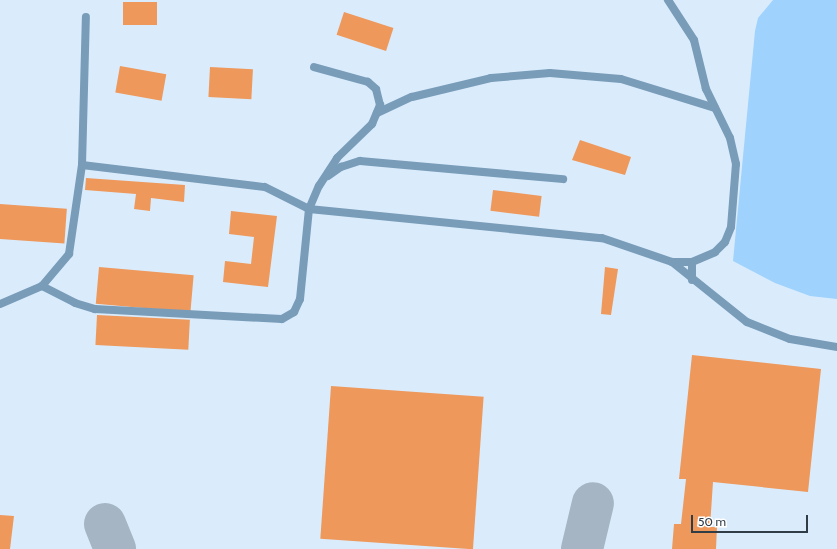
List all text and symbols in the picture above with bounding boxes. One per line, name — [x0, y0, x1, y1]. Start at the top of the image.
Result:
scale bar — [693, 507, 810, 533]
text: 50 m — [698, 514, 726, 529]

